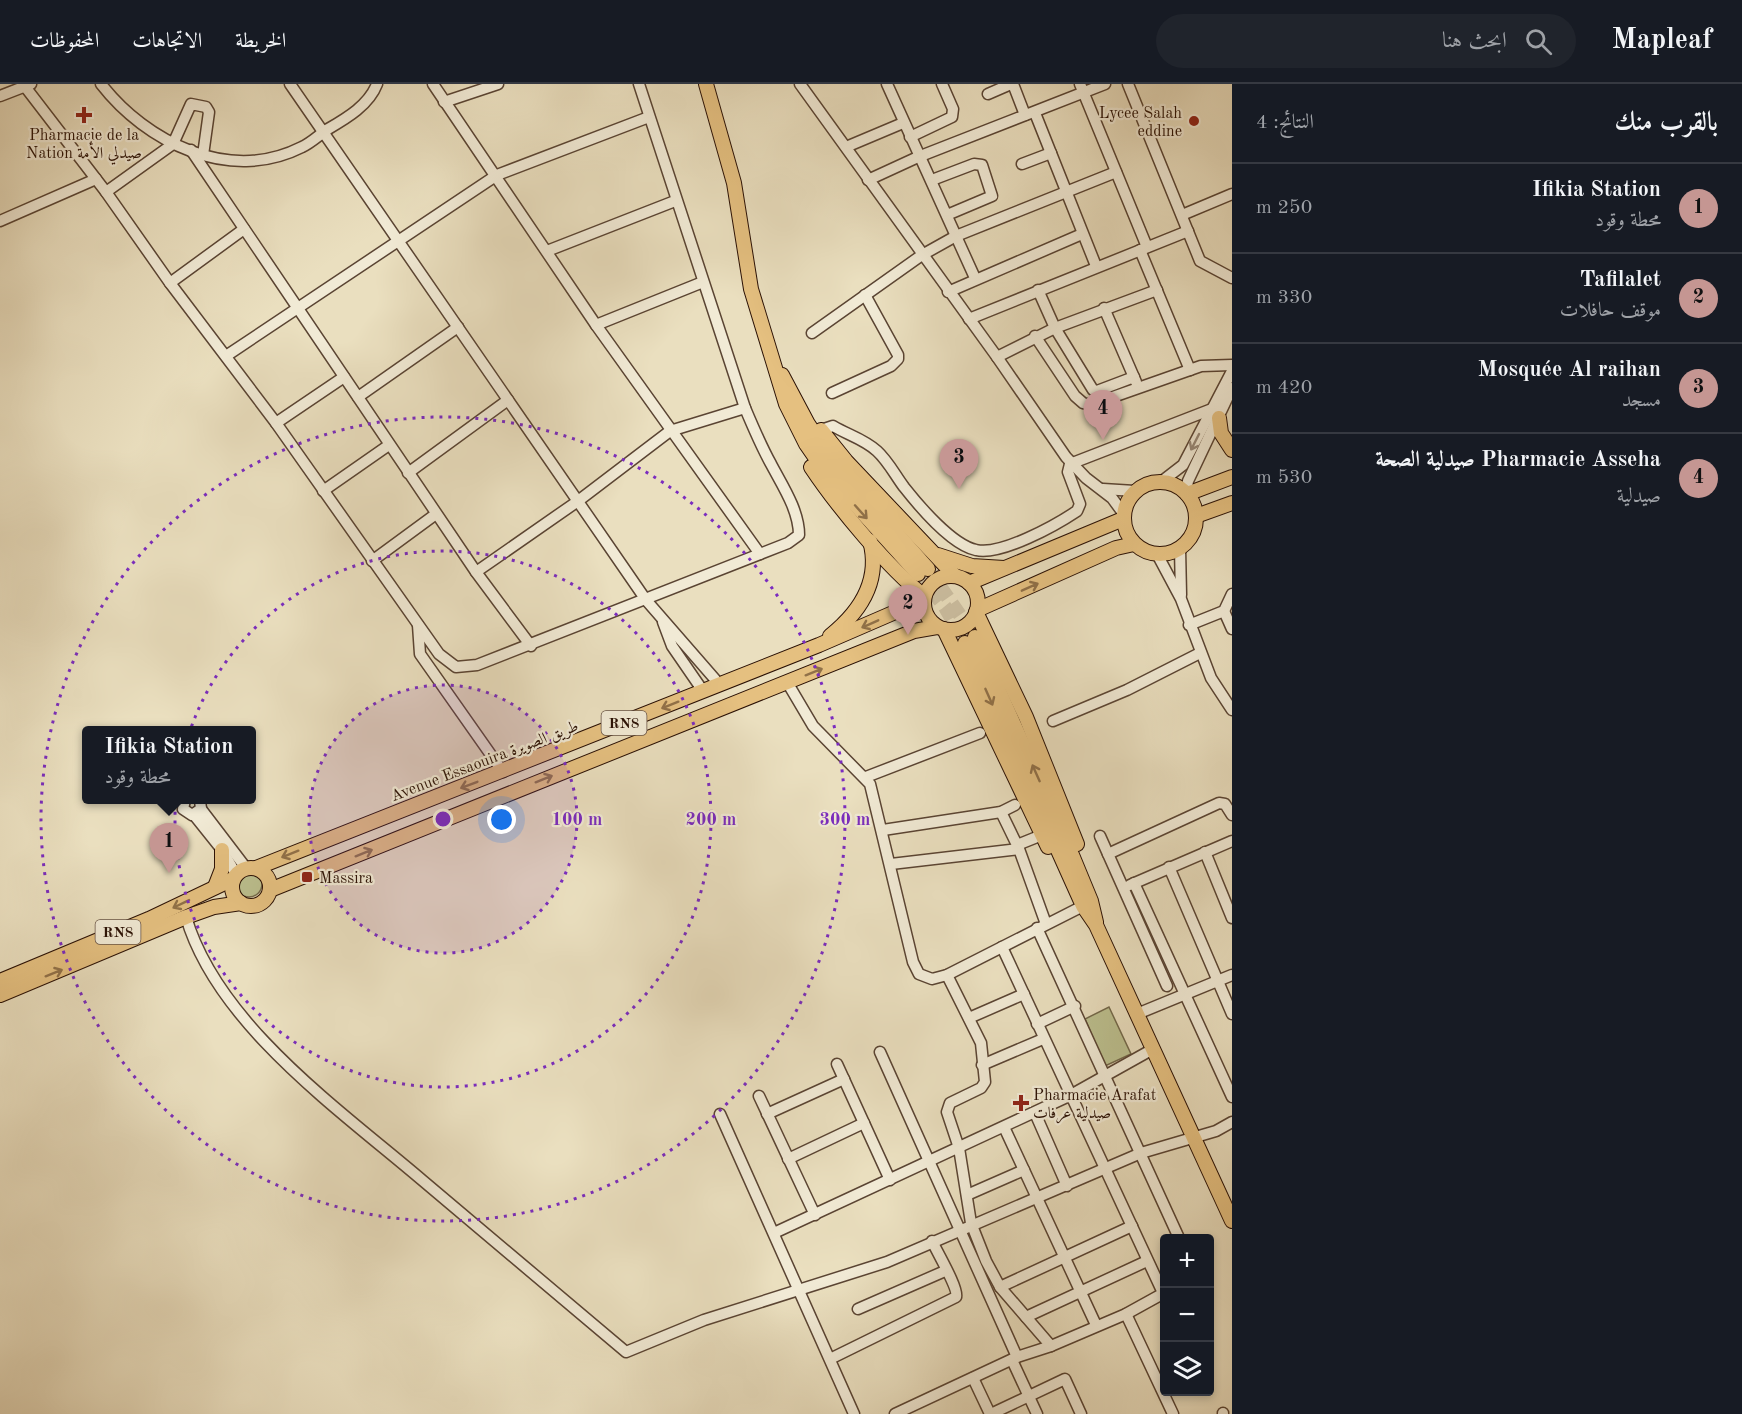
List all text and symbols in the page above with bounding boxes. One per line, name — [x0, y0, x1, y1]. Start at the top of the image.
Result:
search box — [1156, 14, 1576, 68]
icon: search — [1522, 25, 1555, 58]
text: Mapleaf — [1612, 27, 1712, 55]
text: ابحث هنا — [1442, 30, 1507, 52]
text: المحفوظات — [30, 31, 99, 52]
text: الاتجاهات — [132, 31, 202, 52]
text: الخريطة — [235, 31, 286, 52]
place label: Lycee Salah eddine — [1099, 106, 1182, 140]
marker: Pharmacie de la Nation صيدلي الأمة — [77, 108, 91, 122]
text: بالقرب منك — [1615, 110, 1718, 136]
text: النتائج: 4 — [1256, 113, 1314, 133]
marker: Lycee Salah eddine — [1187, 114, 1201, 128]
place label: Pharmacie de la Nation صيدلي الأمة — [26, 128, 142, 165]
text: Ifikia Station — [1532, 179, 1661, 201]
text: 250 m — [1256, 198, 1312, 218]
text: 1 — [1693, 198, 1704, 218]
text: محطة وقود — [1595, 211, 1661, 231]
text: Tafilalet — [1580, 269, 1661, 291]
text: 330 m — [1256, 288, 1312, 308]
text: 2 — [1693, 288, 1704, 308]
text: موقف حافلات — [1560, 301, 1661, 321]
text: Mosquée Al raihan — [1478, 359, 1661, 381]
text: 420 m — [1256, 378, 1312, 398]
text: 3 — [1693, 378, 1704, 398]
pin: 4 — [1084, 390, 1122, 440]
text: مسجد — [1622, 391, 1661, 411]
one-way arrow — [1189, 433, 1201, 450]
pin: 3 — [940, 440, 978, 489]
text: Pharmacie Asseha صيدلية الصحة — [1375, 449, 1661, 471]
text: 530 m — [1256, 468, 1312, 488]
text: 4 — [1693, 468, 1704, 488]
text: صيدلية — [1617, 487, 1661, 507]
one-way arrow — [854, 504, 868, 519]
one-way arrow — [1021, 580, 1039, 592]
pin: 2 — [888, 586, 928, 635]
one-way arrow — [861, 619, 879, 630]
one-way arrow — [804, 665, 823, 676]
one-way arrow — [984, 687, 996, 705]
one-way arrow — [661, 700, 680, 711]
road number: RN8 — [602, 711, 646, 735]
street label: Avenue Essaouira طريق الصويرة — [389, 719, 581, 806]
popup — [82, 726, 256, 804]
text: Ifikia Station — [105, 736, 233, 758]
one-way arrow — [1030, 764, 1041, 782]
text: محطة وقود — [105, 768, 171, 788]
one-way arrow — [534, 773, 553, 784]
one-way arrow — [460, 780, 479, 791]
your location — [487, 805, 516, 834]
centre of rings — [433, 809, 453, 829]
text: 100 m — [552, 811, 602, 829]
text: 200 m — [686, 811, 736, 829]
text: 300 m — [820, 811, 870, 829]
pin: 1 — [150, 824, 188, 873]
one-way arrow — [354, 847, 372, 858]
one-way arrow — [281, 850, 299, 861]
marker: Massira — [300, 870, 314, 884]
place label: Massira — [319, 871, 373, 887]
one-way arrow — [172, 898, 190, 910]
road number: RN8 — [96, 920, 140, 944]
one-way arrow — [45, 967, 63, 978]
place label: Pharmacie Arafat صيدلية عرفات — [1033, 1088, 1157, 1124]
marker: Pharmacie Arafat صيدلية عرفات — [1014, 1096, 1028, 1110]
map controls — [1160, 1234, 1214, 1396]
button: + — [1160, 1234, 1214, 1288]
button: − — [1160, 1288, 1214, 1342]
button: layers — [1160, 1342, 1214, 1396]

